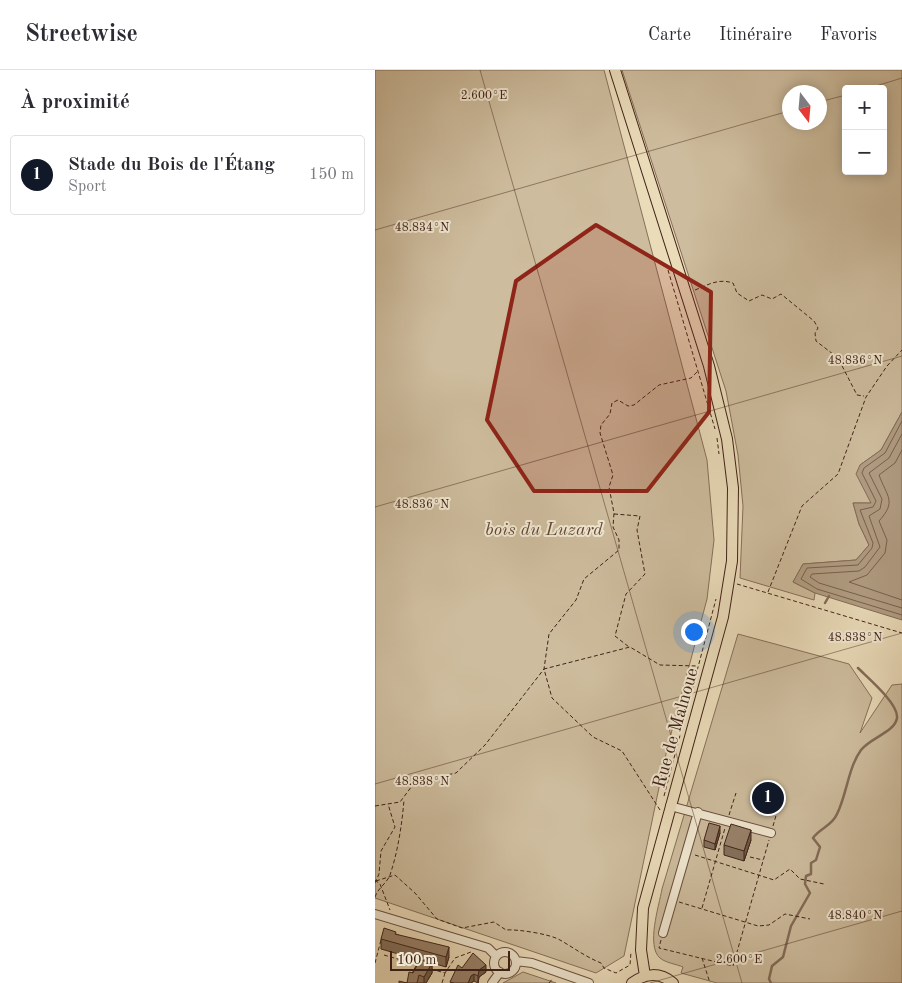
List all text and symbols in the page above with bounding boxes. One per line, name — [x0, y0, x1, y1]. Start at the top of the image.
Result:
text: Streetwise — [25, 23, 138, 47]
text: Carte — [648, 26, 691, 44]
text: Itinéraire — [719, 26, 792, 44]
text: Favoris — [820, 26, 877, 44]
north arrow — [782, 85, 827, 130]
map controls — [842, 85, 887, 175]
button: + — [842, 85, 887, 130]
text: 2.600°E — [461, 90, 507, 102]
text: À proximité — [20, 92, 130, 113]
button: − — [842, 130, 887, 175]
text: Stade du Bois de l'Étang — [68, 156, 275, 175]
text: 1 — [32, 167, 42, 183]
text: 150 m — [309, 167, 354, 183]
text: Sport — [68, 179, 106, 195]
text: 48.834°N — [395, 222, 449, 234]
text: 48.836°N — [828, 355, 882, 367]
text: 48.836°N — [395, 499, 449, 511]
park label: bois du Luzard — [485, 521, 603, 539]
your location — [681, 619, 707, 645]
text: 48.838°N — [828, 632, 882, 644]
street label: Rue de Malnoue — [650, 666, 702, 790]
text: 48.838°N — [395, 776, 449, 788]
pin: 1 — [752, 779, 784, 817]
text: 48.840°N — [828, 910, 882, 922]
scale bar — [390, 948, 510, 971]
text: 100 m — [397, 953, 436, 967]
text: 2.600°E — [716, 954, 762, 966]

